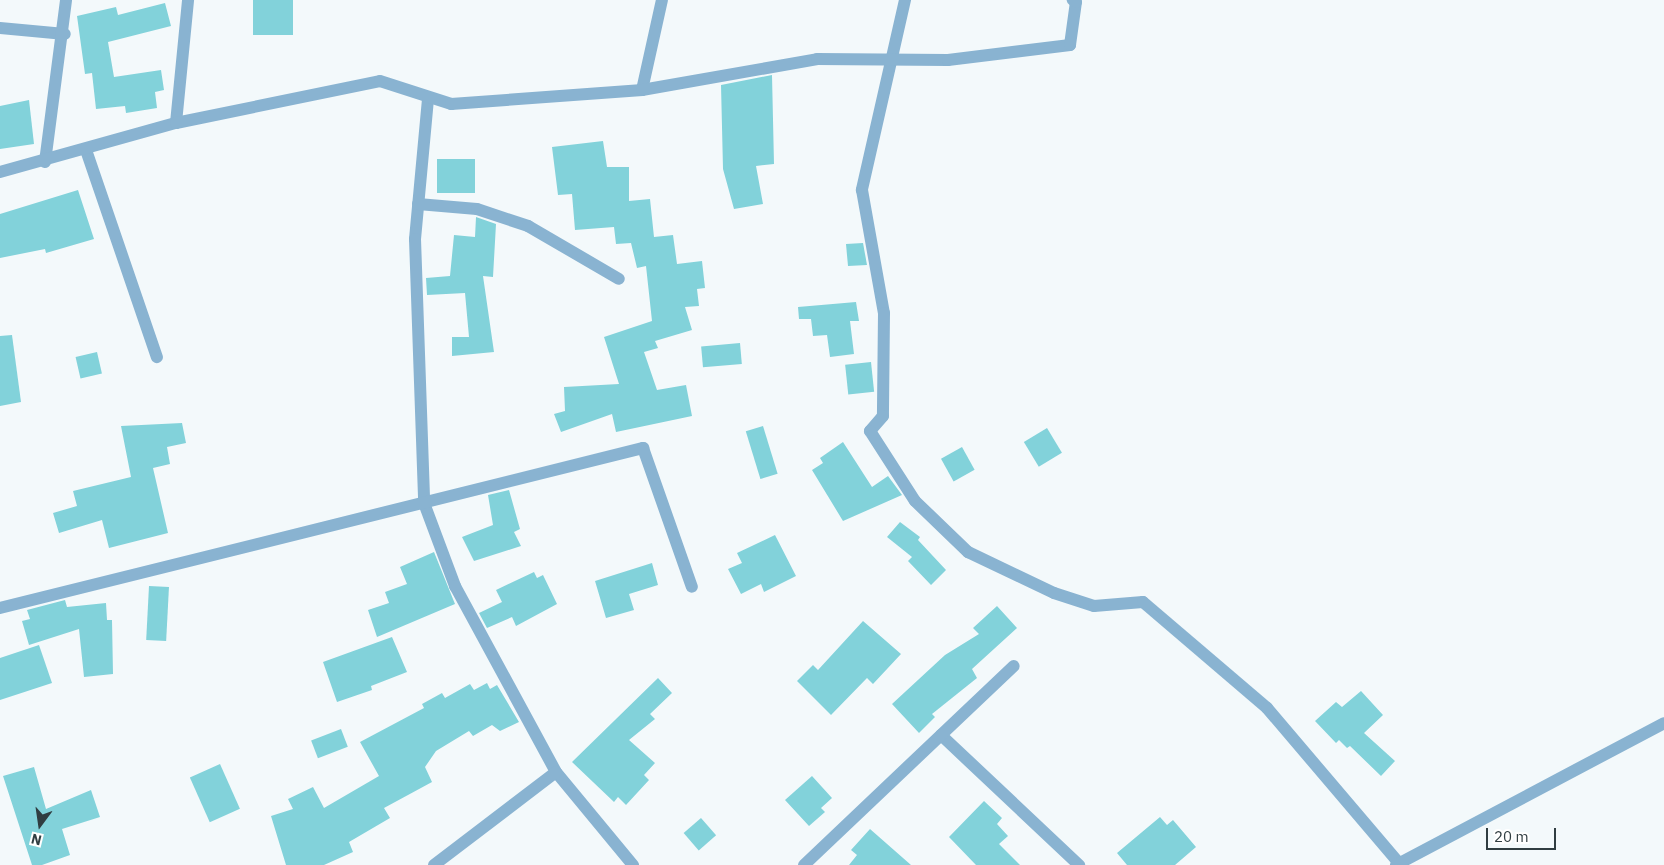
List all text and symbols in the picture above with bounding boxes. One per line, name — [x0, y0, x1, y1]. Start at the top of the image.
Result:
north arrow — [15, 800, 65, 850]
scale bar — [1489, 818, 1559, 850]
text: 20 m — [1494, 827, 1529, 846]
text: N — [29, 830, 43, 850]

